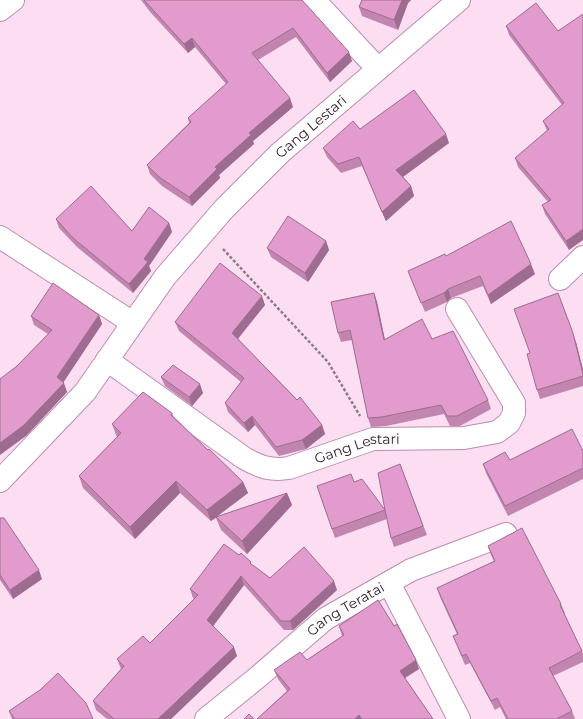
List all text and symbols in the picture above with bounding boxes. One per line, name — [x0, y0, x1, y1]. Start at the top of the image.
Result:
street label: Gang Lestari — [271, 91, 350, 162]
street label: Gang Lestari — [312, 430, 400, 468]
street label: Gang Teratai — [303, 578, 387, 640]

